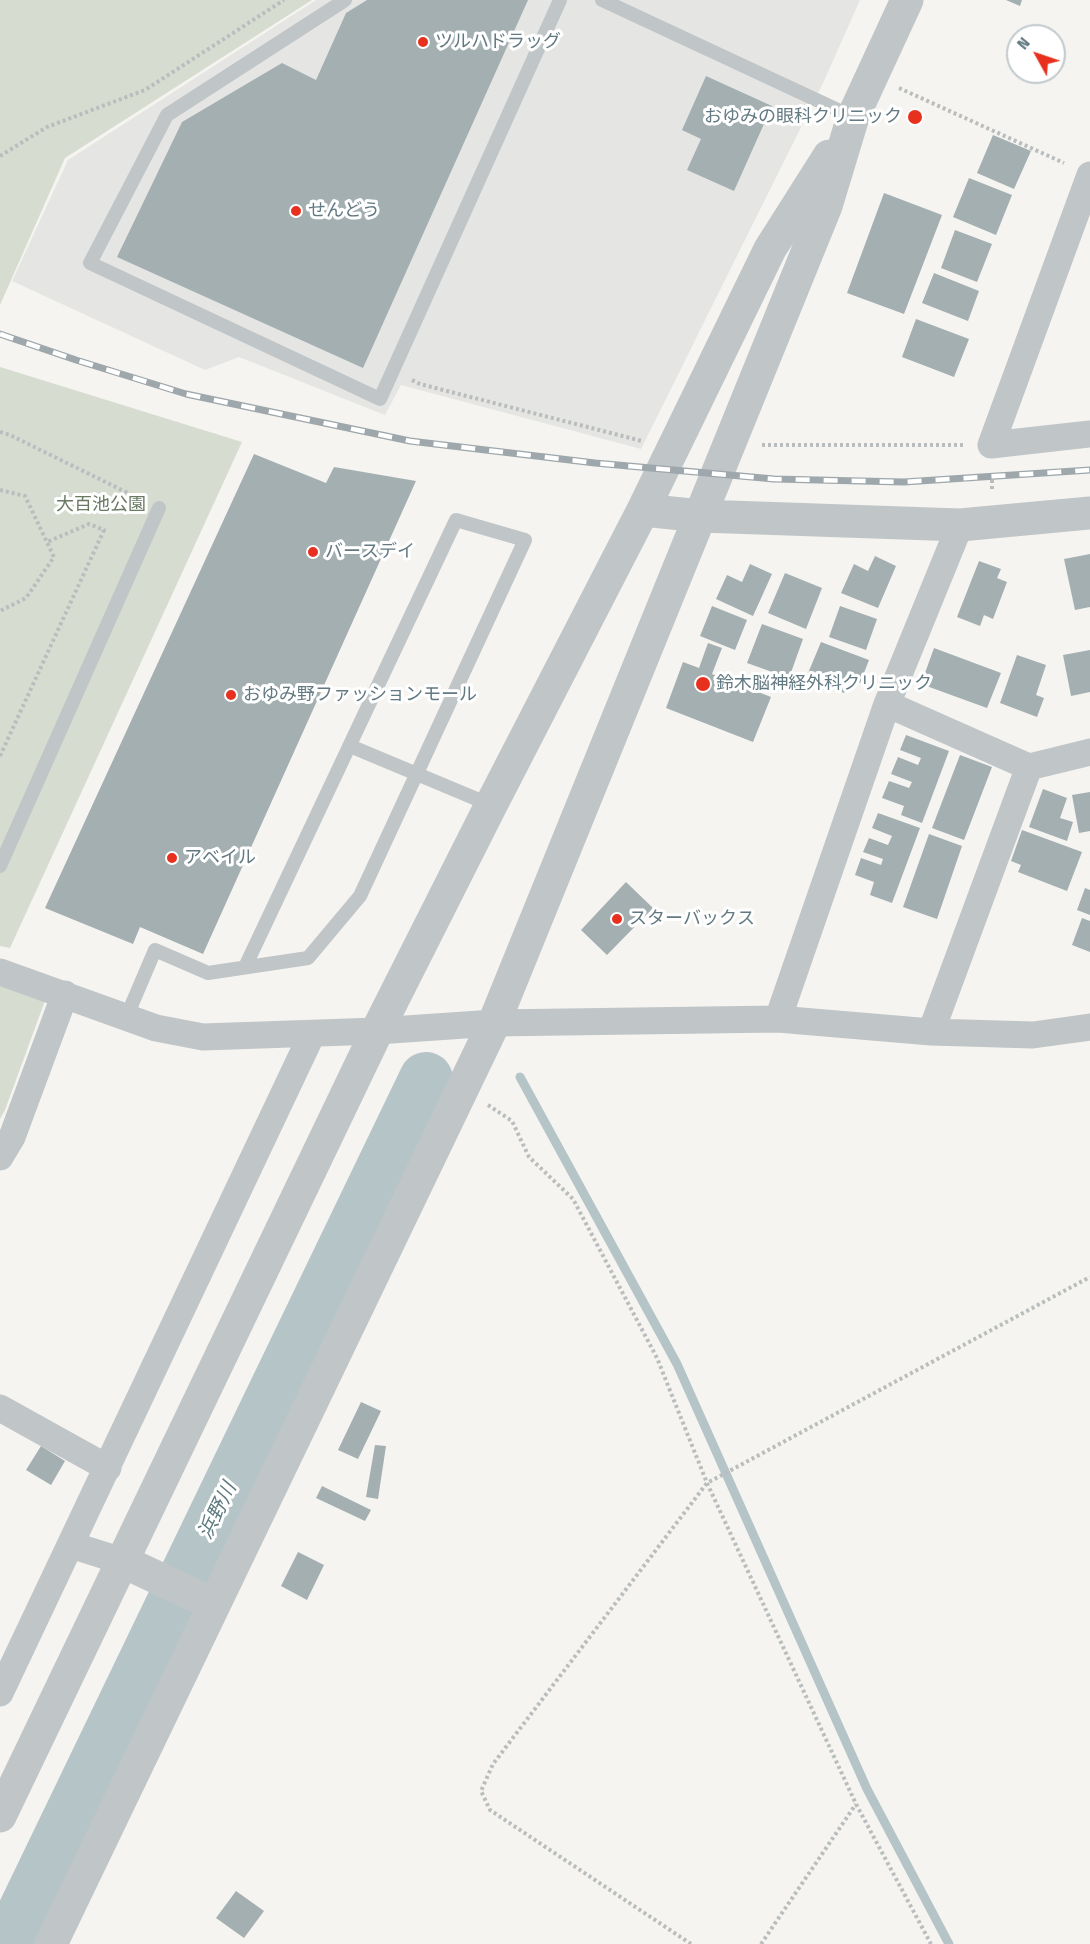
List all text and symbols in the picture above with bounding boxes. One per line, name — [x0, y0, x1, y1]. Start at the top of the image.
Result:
north arrow — [1006, 24, 1066, 84]
place label: ツルハドラッグ — [435, 31, 561, 53]
text: N — [1013, 34, 1034, 53]
marker: ツルハドラッグ — [416, 35, 430, 49]
place label: おゆみの眼科クリニック — [704, 106, 902, 128]
marker: おゆみの眼科クリニック — [906, 108, 924, 126]
place label: せんどう — [308, 200, 380, 222]
marker: せんどう — [289, 204, 303, 218]
park label: 大百池公園 — [56, 494, 146, 516]
place label: バースデイ — [325, 541, 415, 563]
marker: バースデイ — [306, 545, 320, 559]
place label: 鈴木脳神経外科クリニック — [716, 673, 932, 695]
marker: 鈴木脳神経外科クリニック — [694, 675, 712, 693]
place label: おゆみ野ファッションモール — [243, 684, 477, 706]
marker: おゆみ野ファッションモール — [224, 688, 238, 702]
place label: アベイル — [184, 847, 256, 869]
marker: アベイル — [165, 851, 179, 865]
place label: スターバックス — [629, 908, 755, 930]
marker: スターバックス — [610, 912, 624, 926]
water label: 浜野川 — [194, 1479, 242, 1543]

